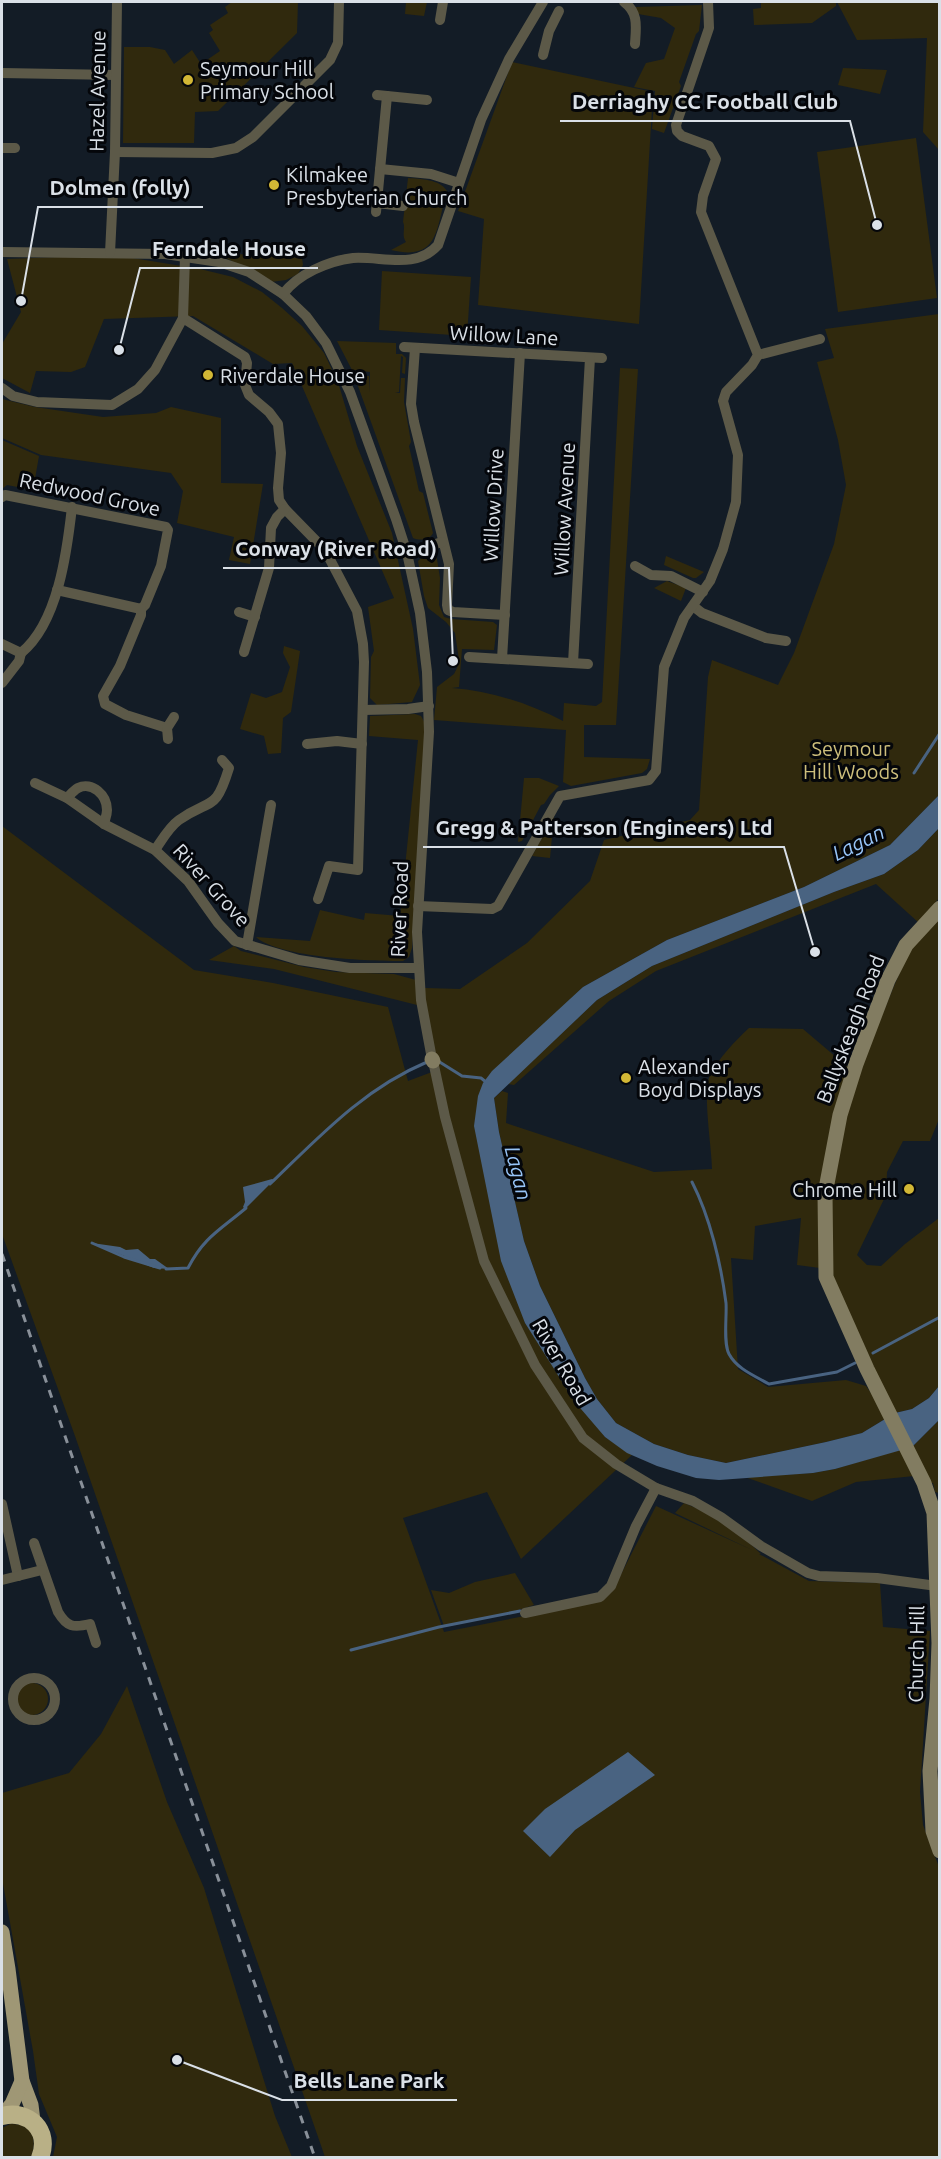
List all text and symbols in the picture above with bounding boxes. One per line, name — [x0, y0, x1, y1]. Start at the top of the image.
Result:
street label: Hazel Avenue — [84, 30, 110, 152]
place label: Seymour Hill Primary School — [200, 57, 334, 103]
marker: Seymour Hill Primary School — [181, 73, 195, 87]
callout: Derriaghy CC Football Club — [560, 82, 850, 121]
text: Derriaghy CC Football Club — [572, 89, 838, 113]
place label: Kilmakee Presbyterian Church — [286, 163, 468, 209]
callout: Dolmen (folly) — [38, 168, 203, 207]
text: Dolmen (folly) — [50, 175, 190, 199]
marker: Kilmakee Presbyterian Church — [267, 178, 281, 192]
callout: Ferndale House — [140, 229, 318, 268]
text: Ferndale House — [152, 236, 306, 260]
street label: Willow Lane — [449, 321, 559, 349]
place label: Riverdale House — [220, 364, 365, 387]
marker: Riverdale House — [201, 368, 215, 382]
street label: Willow Avenue — [549, 442, 579, 576]
street label: Willow Drive — [479, 448, 507, 562]
street label: Redwood Grove — [17, 468, 163, 520]
callout: Conway (River Road) — [223, 529, 449, 568]
text: Conway (River Road) — [235, 536, 437, 560]
park label: Seymour Hill Woods — [803, 737, 899, 783]
callout: Gregg & Patterson (Engineers) Ltd — [423, 808, 784, 847]
text: Gregg & Patterson (Engineers) Ltd — [435, 815, 773, 839]
water label: Lagan — [828, 819, 888, 865]
street label: River Grove — [169, 839, 255, 931]
street label: River Road — [386, 860, 412, 958]
street label: Ballyskeagh Road — [811, 952, 889, 1106]
place label: Alexander Boyd Displays — [638, 1055, 761, 1101]
marker: Alexander Boyd Displays — [619, 1071, 633, 1085]
water label: Lagan — [501, 1143, 537, 1203]
place label: Chrome Hill — [792, 1178, 897, 1201]
marker: Chrome Hill — [902, 1182, 916, 1196]
street label: River Road — [528, 1315, 596, 1409]
street label: Church Hill — [904, 1605, 928, 1703]
callout: Bells Lane Park — [282, 2061, 457, 2100]
text: Bells Lane Park — [294, 2068, 445, 2092]

